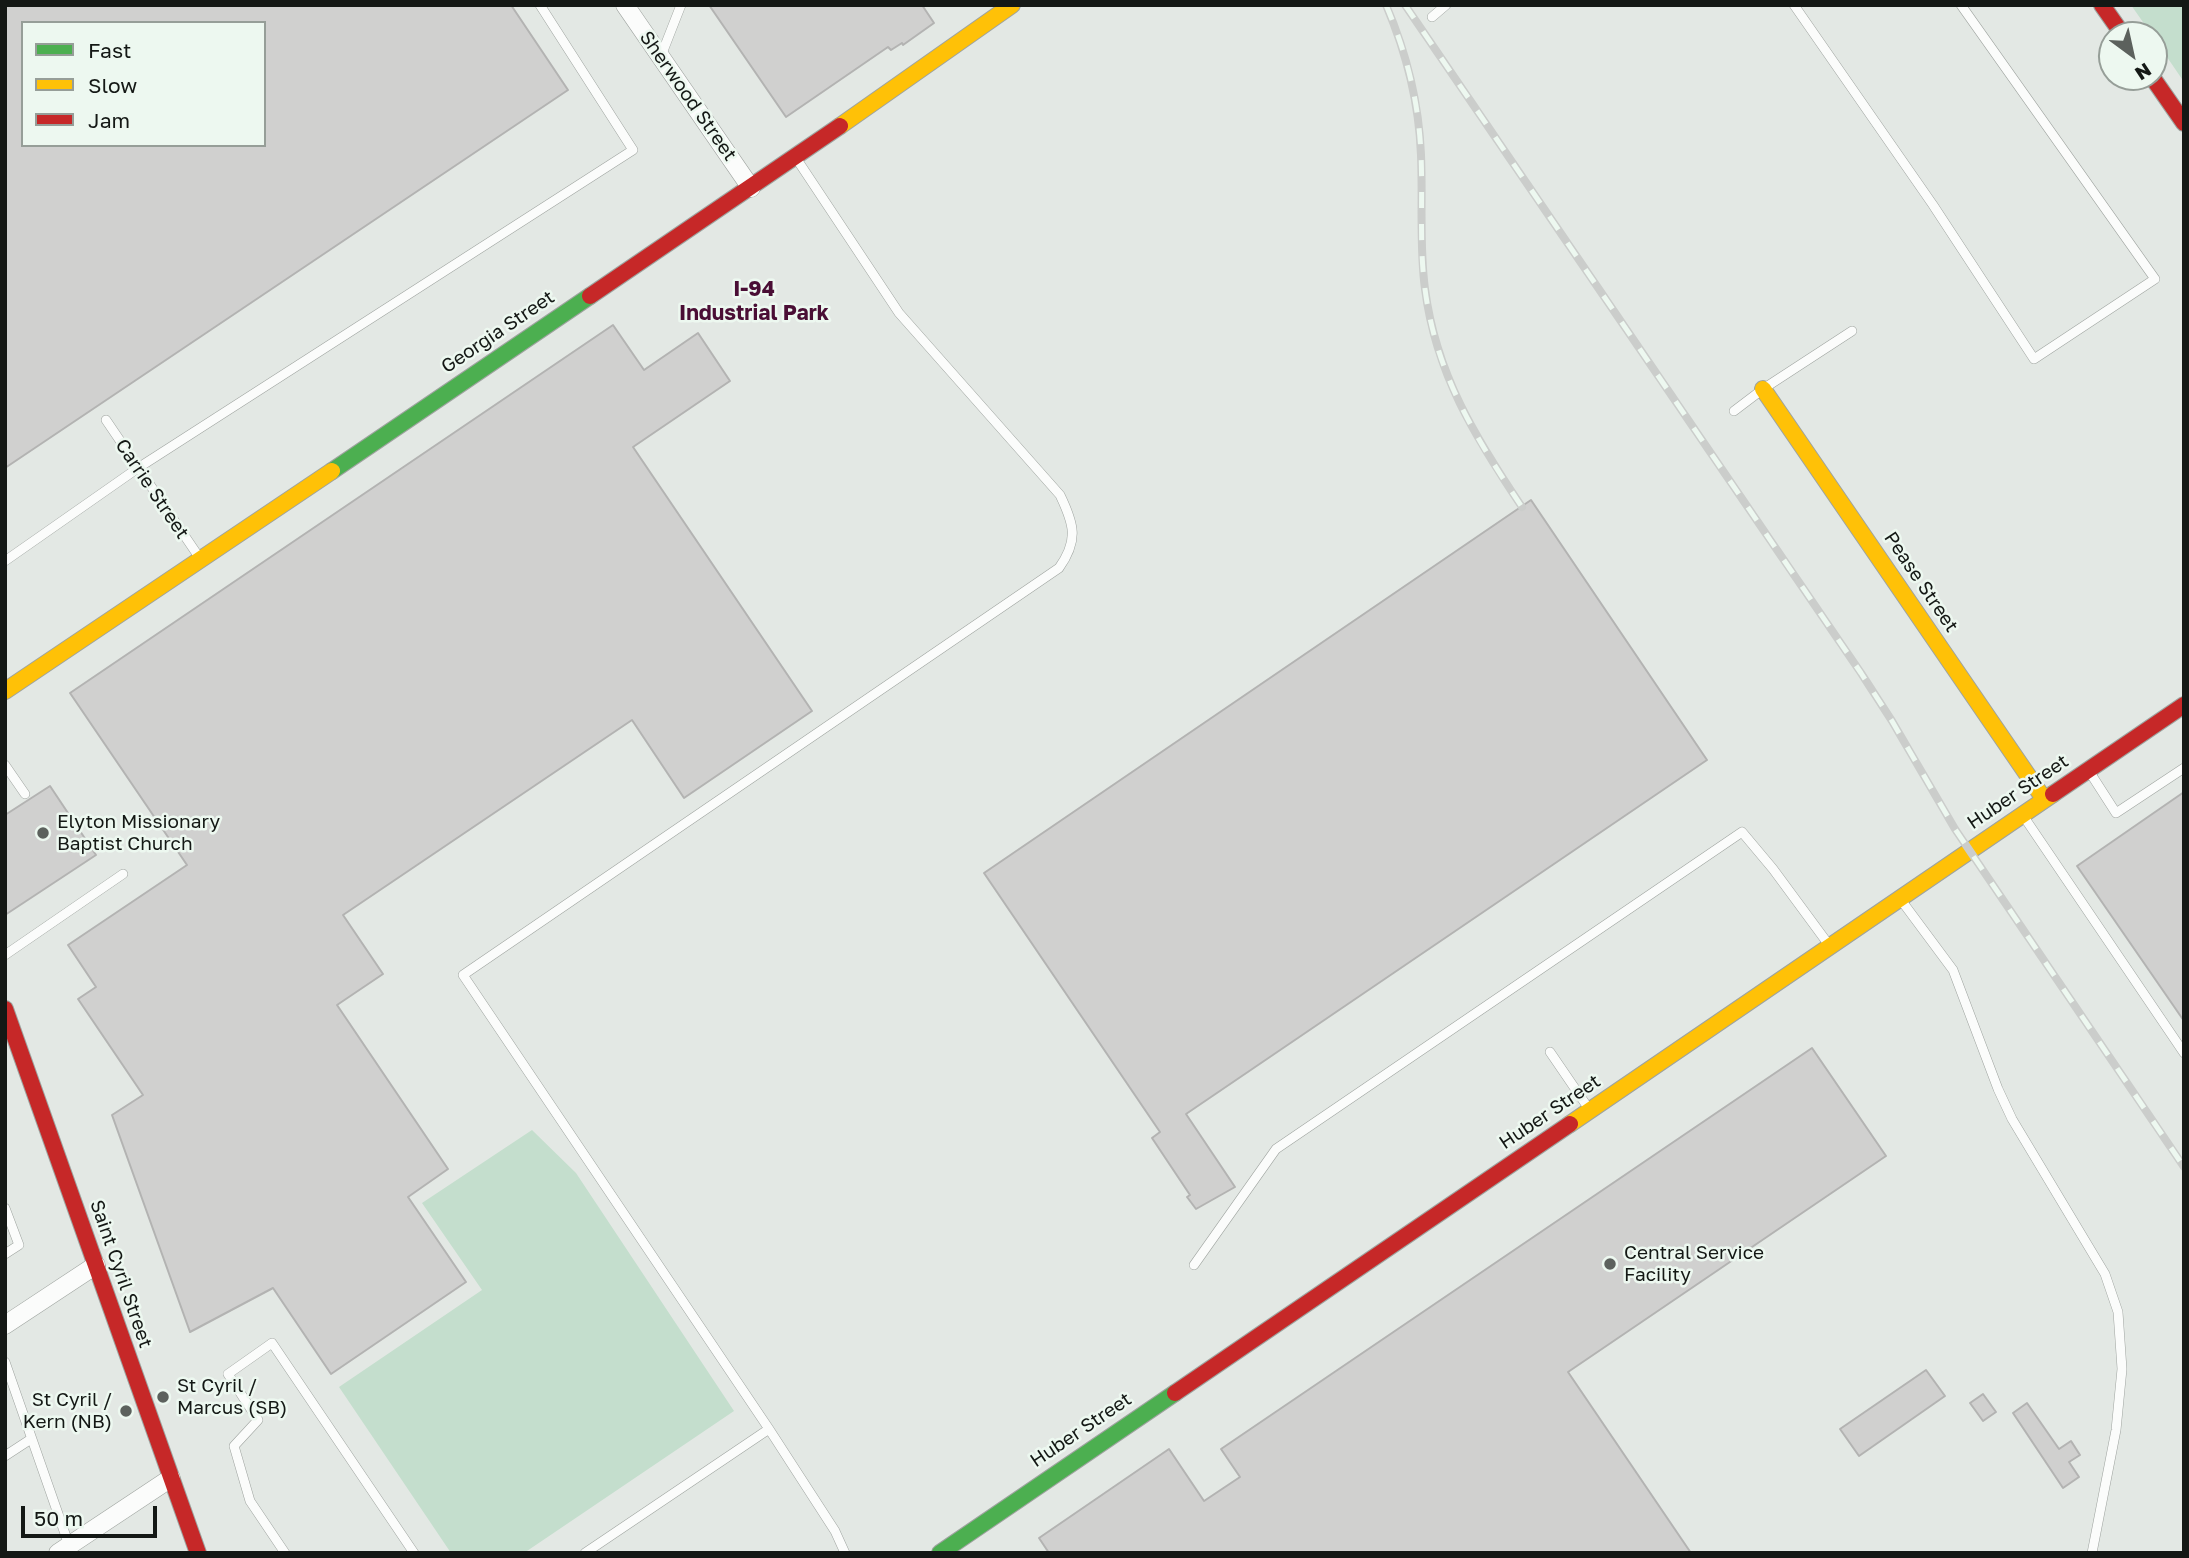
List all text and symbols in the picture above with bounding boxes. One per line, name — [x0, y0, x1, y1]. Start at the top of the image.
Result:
legend — [21, 21, 266, 147]
north arrow — [2098, 21, 2168, 91]
street label: Sherwood Street — [635, 27, 741, 165]
text: Fast — [88, 37, 131, 63]
text: N — [2131, 59, 2156, 86]
text: Slow — [88, 72, 137, 98]
text: Jam — [88, 107, 130, 133]
district label: I-94 Industrial Park — [679, 276, 829, 326]
street label: Georgia Street — [437, 286, 559, 378]
street label: Carrie Street — [110, 435, 194, 543]
street label: Pease Street — [1879, 528, 1963, 636]
street label: Huber Street — [1963, 750, 2073, 834]
place label: Elyton Missionary Baptist Church — [57, 811, 220, 855]
marker: Elyton Missionary Baptist Church — [35, 825, 51, 841]
street label: Huber Street — [1495, 1070, 1605, 1154]
street label: Saint Cyril Street — [85, 1197, 157, 1351]
place label: Central Service Facility — [1624, 1242, 1764, 1286]
marker: Central Service Facility — [1602, 1256, 1618, 1272]
place label: St Cyril / Marcus (SB) — [177, 1375, 287, 1419]
street label: Huber Street — [1026, 1388, 1136, 1472]
place label: St Cyril / Kern (NB) — [23, 1389, 112, 1433]
marker: St Cyril / Marcus (SB) — [155, 1389, 171, 1405]
marker: St Cyril / Kern (NB) — [118, 1403, 134, 1419]
scale bar — [24, 1492, 161, 1536]
text: 50 m — [34, 1505, 83, 1531]

